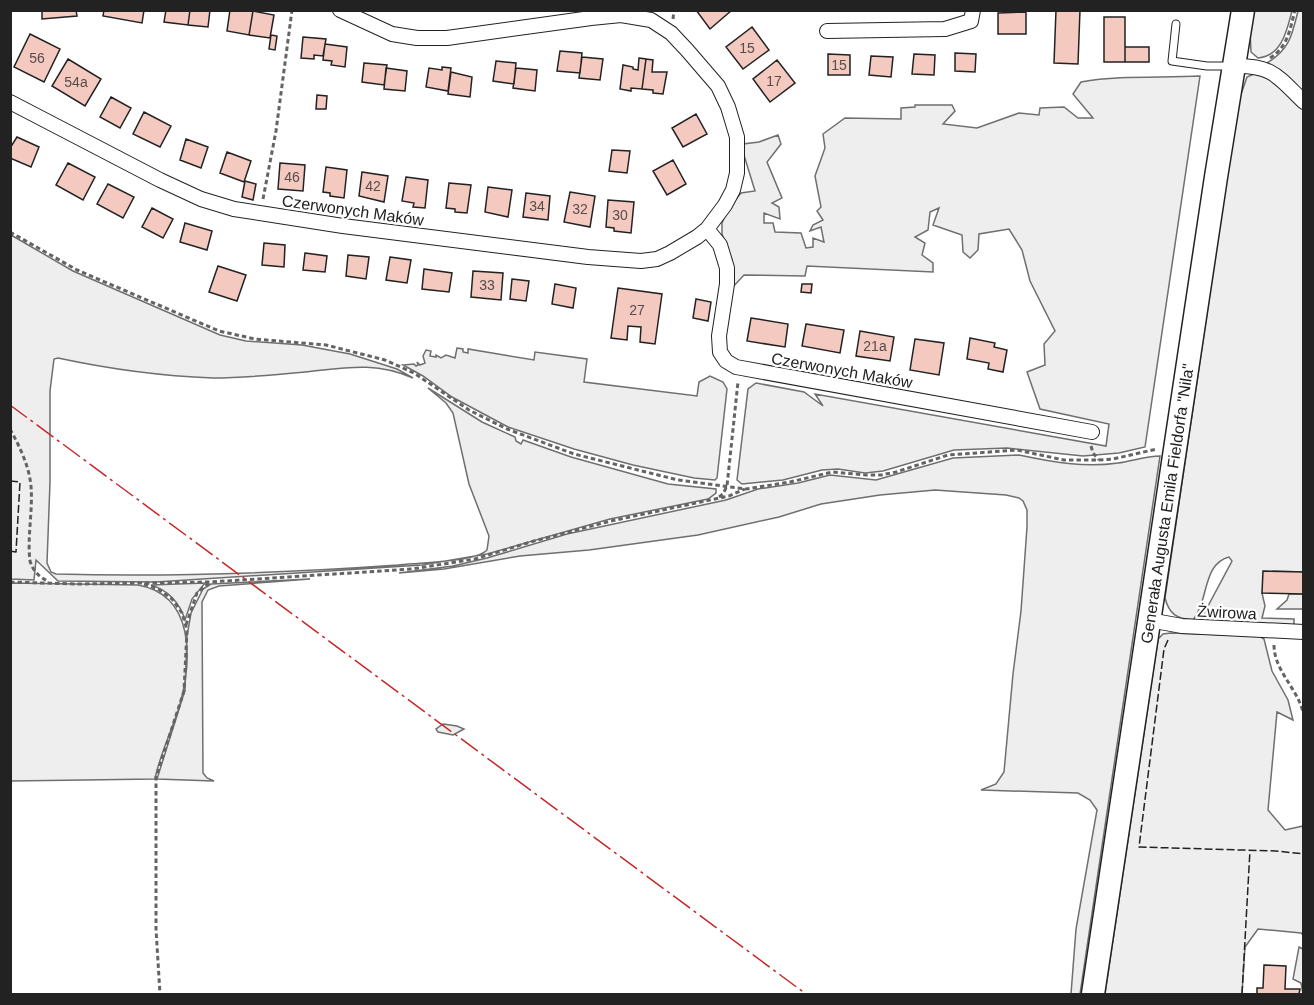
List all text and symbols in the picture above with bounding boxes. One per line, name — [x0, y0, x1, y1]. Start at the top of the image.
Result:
house number: 15 — [739, 40, 755, 56]
house number: 56 — [29, 50, 45, 66]
house number: 15 — [831, 57, 847, 73]
house number: 17 — [766, 73, 782, 89]
house number: 54a — [64, 74, 88, 90]
house number: 46 — [284, 169, 300, 185]
house number: 42 — [365, 178, 381, 194]
street label: Czerwonych Maków — [281, 192, 425, 229]
house number: 34 — [529, 198, 545, 214]
house number: 32 — [572, 201, 588, 217]
house number: 30 — [612, 207, 628, 223]
house number: 33 — [479, 277, 495, 293]
house number: 27 — [629, 302, 645, 318]
house number: 21a — [863, 338, 887, 354]
street label: Czerwonych Maków — [770, 350, 914, 391]
street label: Generała Augusta Emila Fieldorfa "Nila" — [1138, 362, 1197, 645]
street label: Żwirowa — [1197, 601, 1257, 623]

